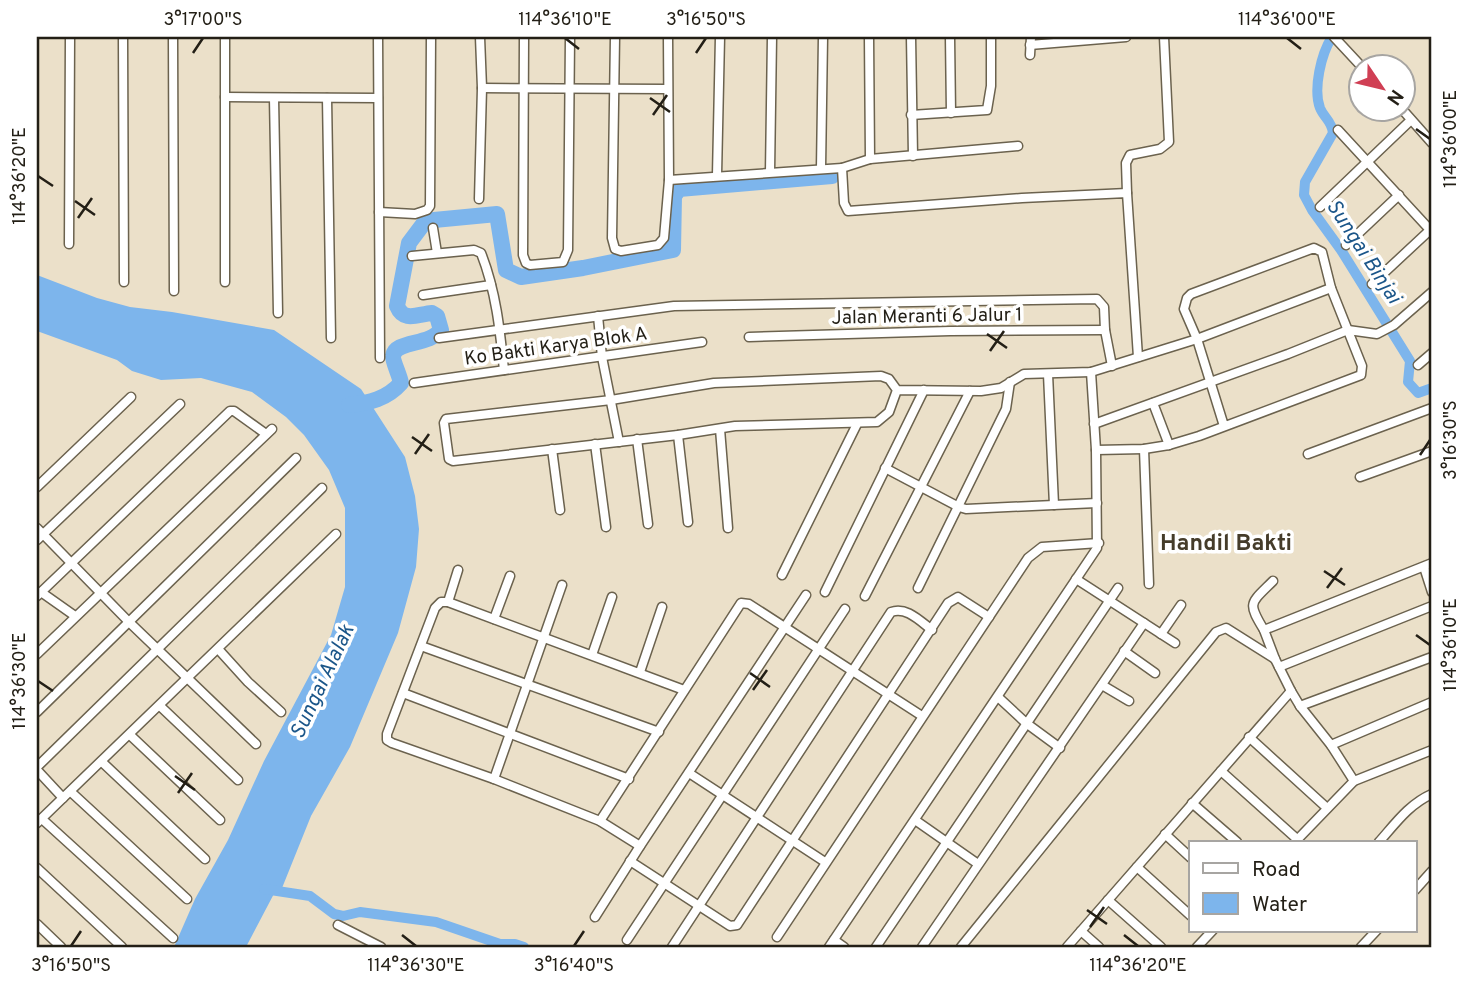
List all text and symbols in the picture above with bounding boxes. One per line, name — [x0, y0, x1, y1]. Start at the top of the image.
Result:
text: 3°17'00"S — [163, 9, 243, 32]
text: 114°36'10"E — [518, 9, 612, 32]
text: 3°16'50"S — [666, 9, 746, 32]
text: 114°36'00"E — [1238, 9, 1336, 32]
north arrow — [1346, 52, 1416, 122]
text: N — [1381, 84, 1408, 109]
text: 114°36'00"E — [1440, 90, 1463, 188]
text: 114°36'20"E — [9, 127, 32, 225]
water label: Sungai Binjai — [1319, 195, 1408, 311]
street label: Jalan Meranti 6 Jalur 1 — [831, 303, 1023, 331]
street label: Ko Bakti Karya Blok A — [463, 322, 649, 372]
text: 3°16'30"S — [1440, 400, 1463, 480]
district label: Handil Bakti — [1160, 530, 1292, 559]
text: 114°36'10"E — [1440, 598, 1463, 692]
water label: Sungai Alalak — [285, 620, 361, 743]
text: 114°36'30"E — [9, 632, 32, 730]
legend — [1189, 841, 1416, 932]
text: Road — [1252, 857, 1301, 884]
text: Water — [1252, 892, 1307, 919]
text: 3°16'50"S — [31, 955, 111, 978]
text: 114°36'30"E — [367, 955, 465, 978]
text: 3°16'40"S — [534, 955, 614, 978]
text: 114°36'20"E — [1089, 955, 1187, 978]

